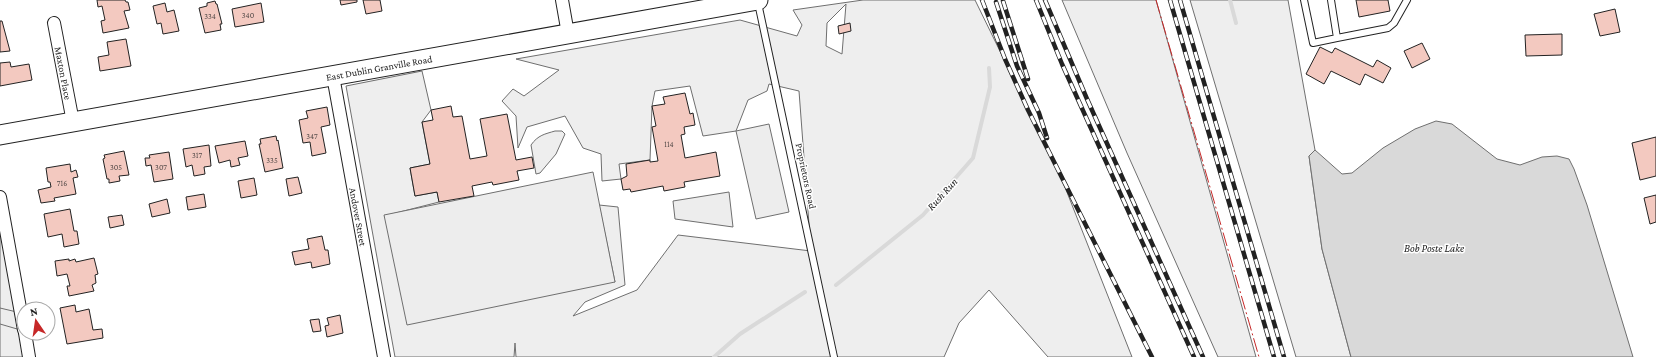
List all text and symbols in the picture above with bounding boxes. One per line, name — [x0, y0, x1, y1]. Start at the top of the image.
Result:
house number: 340 — [242, 11, 255, 20]
house number: 334 — [204, 12, 216, 21]
street label: Maxton Place — [53, 46, 74, 101]
street label: East Dublin Granville Road — [325, 53, 434, 82]
house number: 347 — [306, 132, 318, 141]
house number: 114 — [664, 140, 674, 149]
street label: Proprietors Road — [794, 142, 818, 211]
house number: 317 — [192, 151, 202, 160]
house number: 335 — [266, 156, 278, 165]
house number: 305 — [110, 163, 122, 172]
house number: 307 — [155, 163, 167, 172]
water label: Rush Run — [924, 175, 960, 213]
house number: 716 — [57, 179, 67, 188]
street label: Andover Street — [348, 187, 369, 247]
water label: Bob Poste Lake — [1404, 242, 1465, 254]
north arrow — [16, 301, 56, 341]
text: N — [29, 304, 39, 318]

